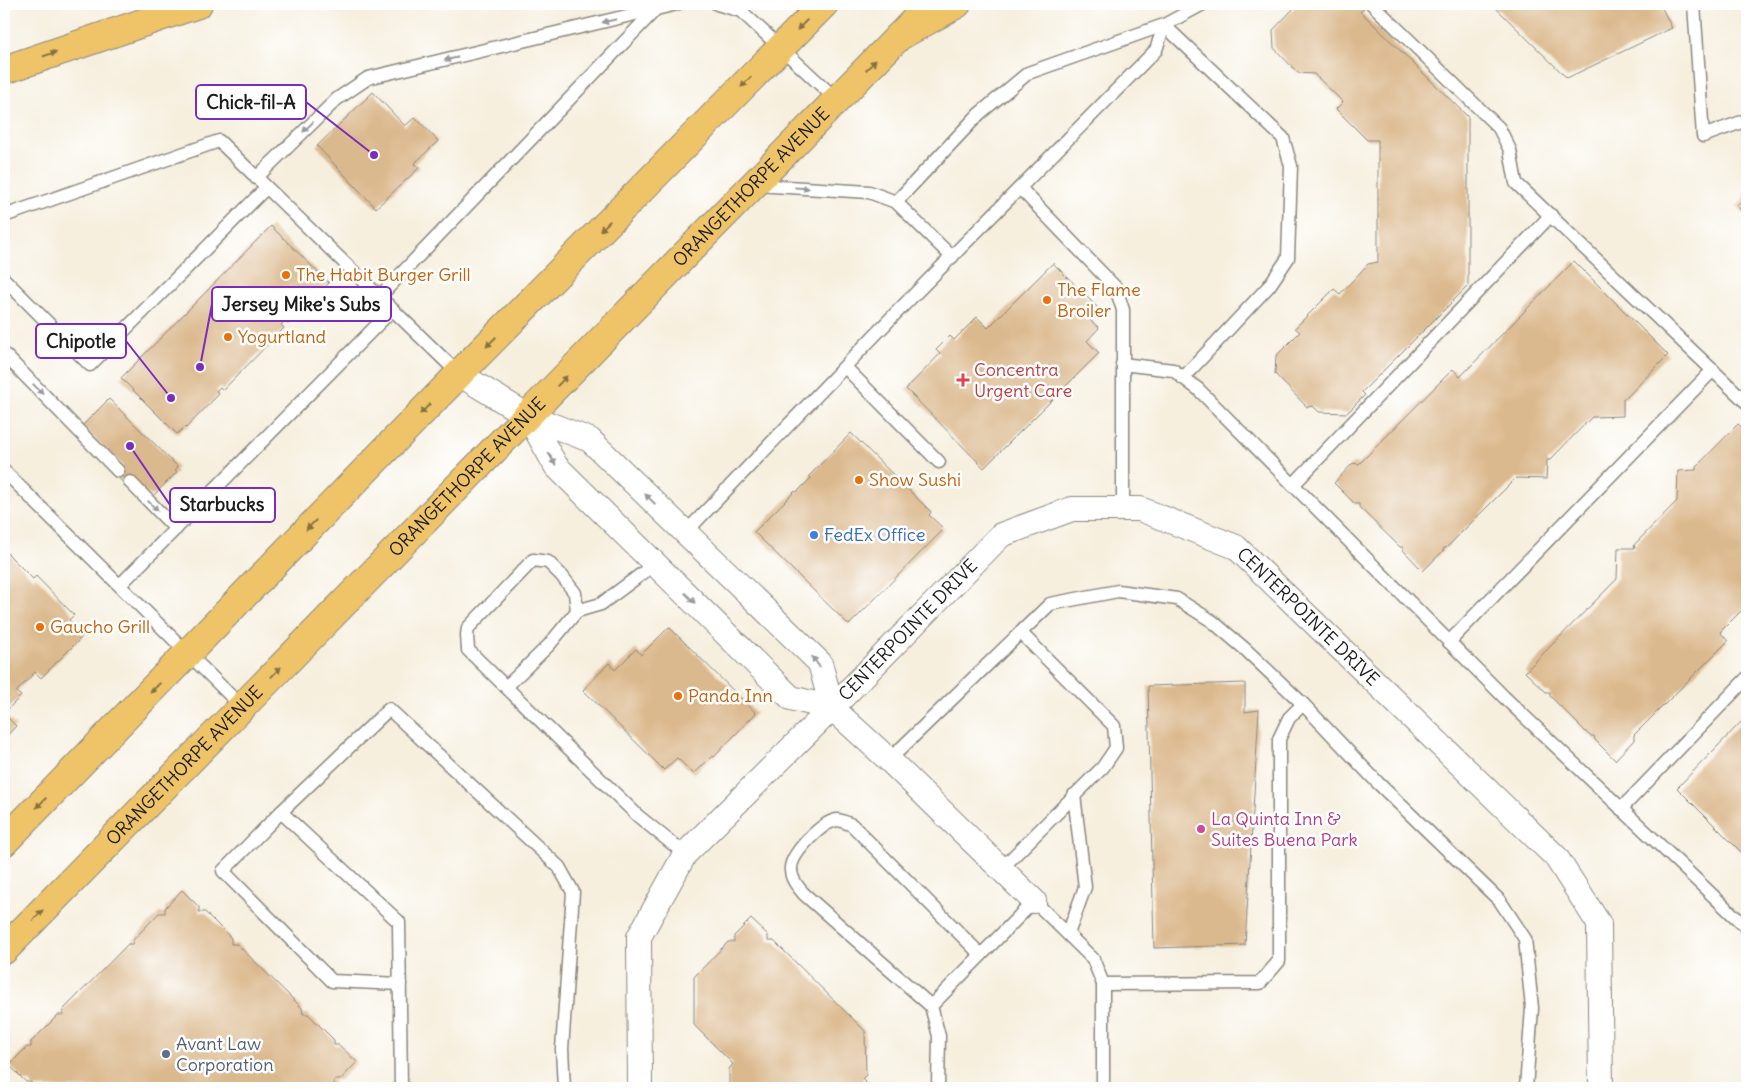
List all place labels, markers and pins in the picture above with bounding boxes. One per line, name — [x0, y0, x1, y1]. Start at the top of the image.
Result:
callout: Chick-fil-A — [196, 85, 306, 119]
place label: The Habit Burger Grill — [296, 263, 471, 286]
marker: The Habit Burger Grill — [280, 269, 292, 281]
place label: The Flame Broiler — [1057, 278, 1141, 322]
callout: Jersey Mike's Subs — [212, 287, 391, 321]
marker: The Flame Broiler — [1041, 294, 1053, 306]
callout: Chipotle — [36, 324, 126, 358]
place label: Yogurtland — [238, 325, 327, 348]
marker: Yogurtland — [222, 331, 234, 343]
place label: Concentra Urgent Care — [974, 358, 1072, 402]
marker: Concentra Urgent Care — [956, 373, 970, 387]
place label: Show Sushi — [869, 468, 961, 491]
marker: Show Sushi — [853, 474, 865, 486]
callout: Starbucks — [170, 488, 275, 522]
place label: FedEx Office — [824, 523, 925, 546]
marker: FedEx Office — [808, 529, 820, 541]
place label: Gaucho Grill — [50, 615, 150, 638]
marker: Gaucho Grill — [34, 621, 46, 633]
place label: Panda Inn — [688, 684, 773, 707]
marker: Panda Inn — [672, 690, 684, 702]
place label: La Quinta Inn & Suites Buena Park — [1211, 807, 1358, 851]
marker: La Quinta Inn & Suites Buena Park — [1195, 823, 1207, 835]
place label: Avant Law Corporation — [176, 1032, 274, 1076]
marker: Avant Law Corporation — [160, 1048, 172, 1060]

